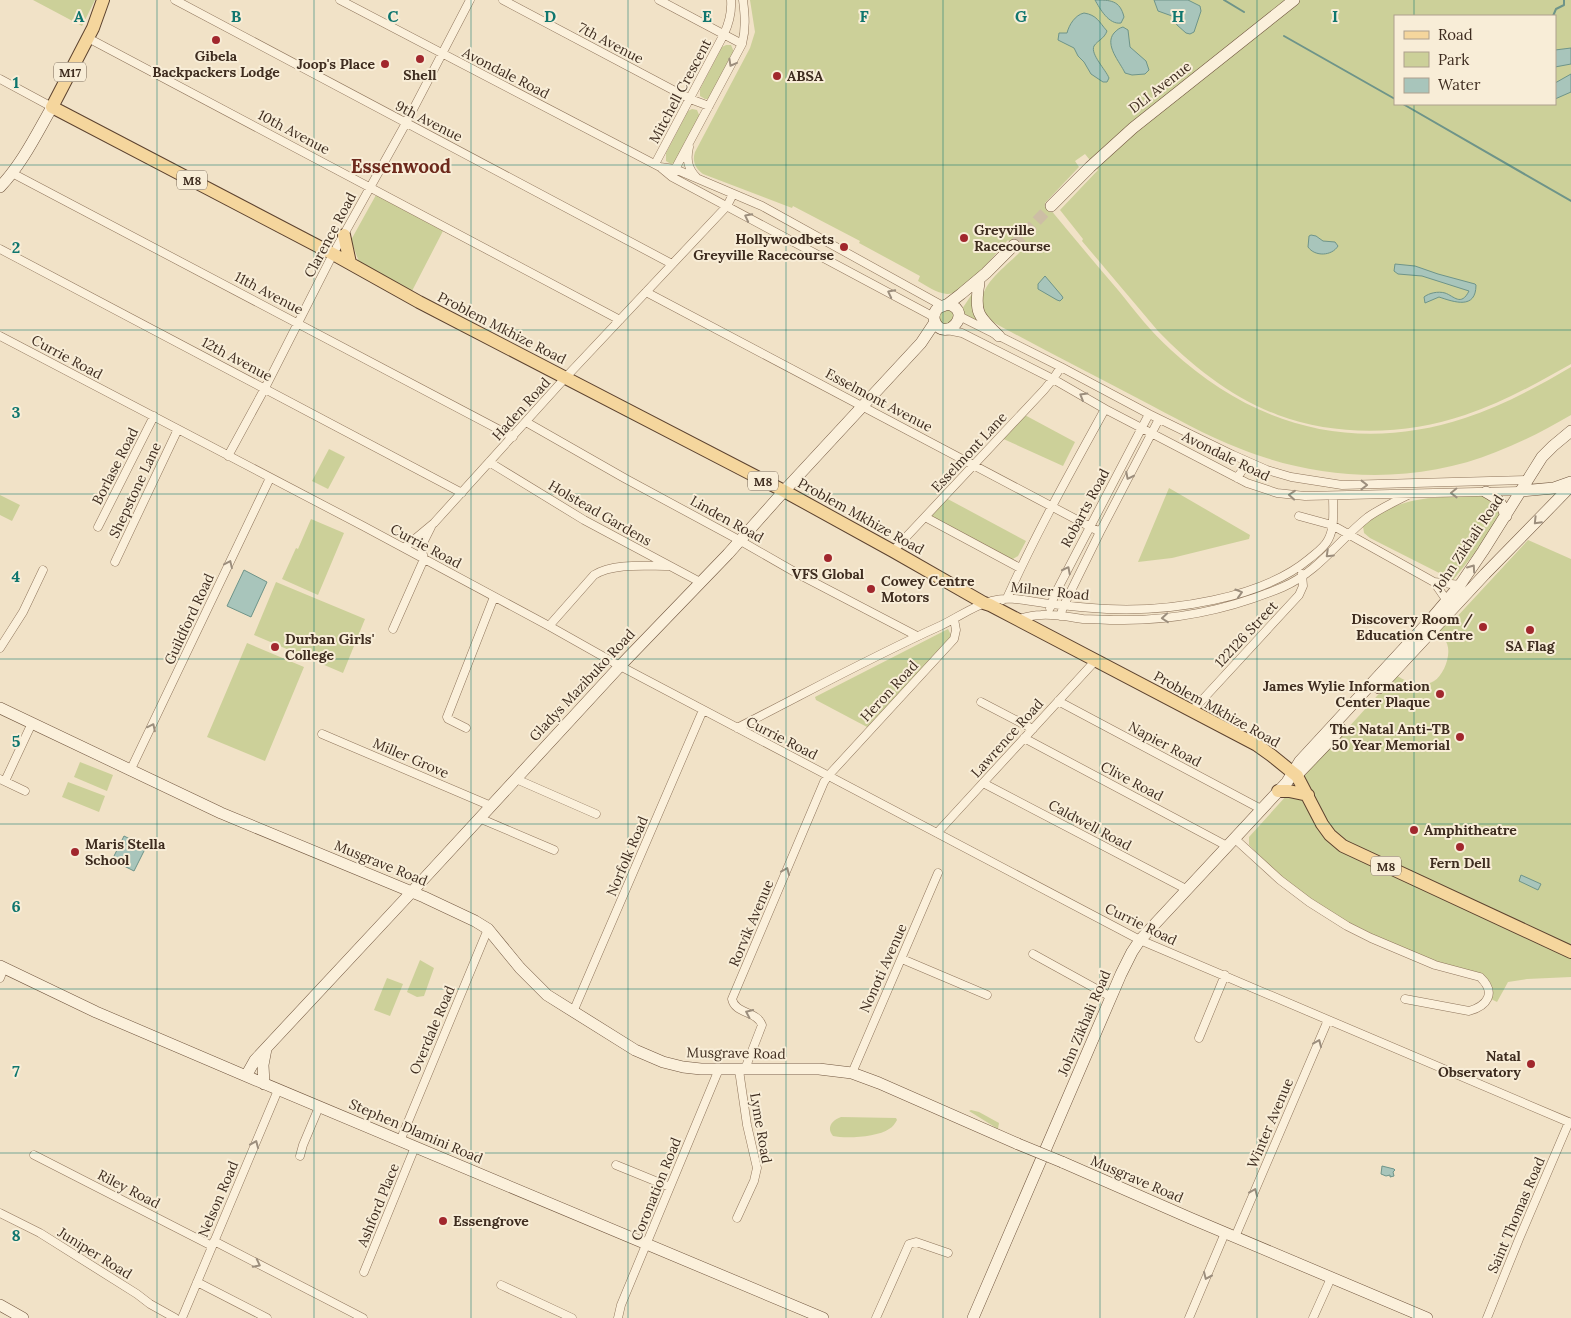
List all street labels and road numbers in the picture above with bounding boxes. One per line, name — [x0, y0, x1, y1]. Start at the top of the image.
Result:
street label: 7th Avenue — [575, 18, 647, 68]
street label: Mitchell Crescent — [645, 35, 715, 146]
street label: Avondale Road — [459, 43, 553, 103]
street label: DLI Avenue — [1125, 57, 1195, 117]
road number: M17 — [54, 62, 86, 82]
street label: 9th Avenue — [392, 96, 466, 146]
street label: 10th Avenue — [255, 106, 333, 159]
road number: M8 — [177, 170, 207, 190]
street label: Clarence Road — [300, 189, 360, 281]
street label: 11th Avenue — [232, 267, 307, 319]
street label: Problem Mkhize Road — [435, 288, 569, 368]
street label: Currie Road — [28, 331, 106, 383]
street label: 12th Avenue — [199, 333, 276, 385]
street label: Esselmont Avenue — [822, 364, 936, 436]
street label: Haden Road — [488, 374, 554, 444]
street label: Esselmont Lane — [927, 408, 1011, 496]
street label: Borlase Road — [88, 424, 142, 508]
street label: Avondale Road — [1178, 427, 1273, 485]
street label: Shepstone Lane — [105, 439, 165, 541]
street label: Robarts Road — [1057, 466, 1113, 550]
road number: M8 — [748, 472, 778, 491]
street label: Problem Mkhize Road — [795, 474, 927, 558]
street label: Holstead Gardens — [545, 476, 655, 550]
street label: Linden Road — [687, 491, 767, 547]
street label: John Zikhali Road — [1428, 491, 1507, 596]
street label: Currie Road — [387, 520, 465, 572]
street label: Guildford Road — [160, 571, 218, 667]
street label: Milner Road — [1010, 578, 1090, 604]
street label: 122126 Street — [1211, 597, 1282, 671]
street label: Gladys Mazibuko Road — [525, 625, 639, 745]
street label: Heron Road — [856, 657, 922, 725]
street label: Problem Mkhize Road — [1151, 667, 1283, 751]
street label: Lawrence Road — [967, 695, 1047, 781]
street label: Currie Road — [743, 712, 821, 764]
street label: Napier Road — [1125, 717, 1205, 771]
street label: Miller Grove — [370, 734, 452, 782]
street label: Clive Road — [1098, 757, 1166, 805]
street label: Caldwell Road — [1045, 796, 1135, 854]
street label: Norfolk Road — [602, 813, 652, 899]
street label: Musgrave Road — [332, 836, 430, 890]
road number: M8 — [1371, 856, 1401, 876]
street label: Rorvik Avenue — [725, 876, 778, 969]
street label: Currie Road — [1102, 899, 1180, 949]
street label: Nonoti Avenue — [855, 920, 911, 1015]
street label: John Zikhali Road — [1053, 967, 1114, 1080]
street label: Overdale Road — [405, 983, 459, 1077]
street label: Musgrave Road — [686, 1043, 786, 1063]
street label: Winter Avenue — [1243, 1075, 1297, 1171]
street label: Lyme Road — [746, 1091, 776, 1165]
street label: Stephen Dlamini Road — [346, 1095, 486, 1167]
street label: Coronation Road — [627, 1135, 685, 1243]
street label: Musgrave Road — [1088, 1151, 1186, 1207]
street label: Saint Thomas Road — [1483, 1154, 1549, 1276]
street label: Nelson Road — [194, 1158, 242, 1240]
street label: Ashford Place — [353, 1160, 403, 1251]
street label: Riley Road — [95, 1166, 163, 1212]
street label: Juniper Road — [54, 1223, 135, 1283]

